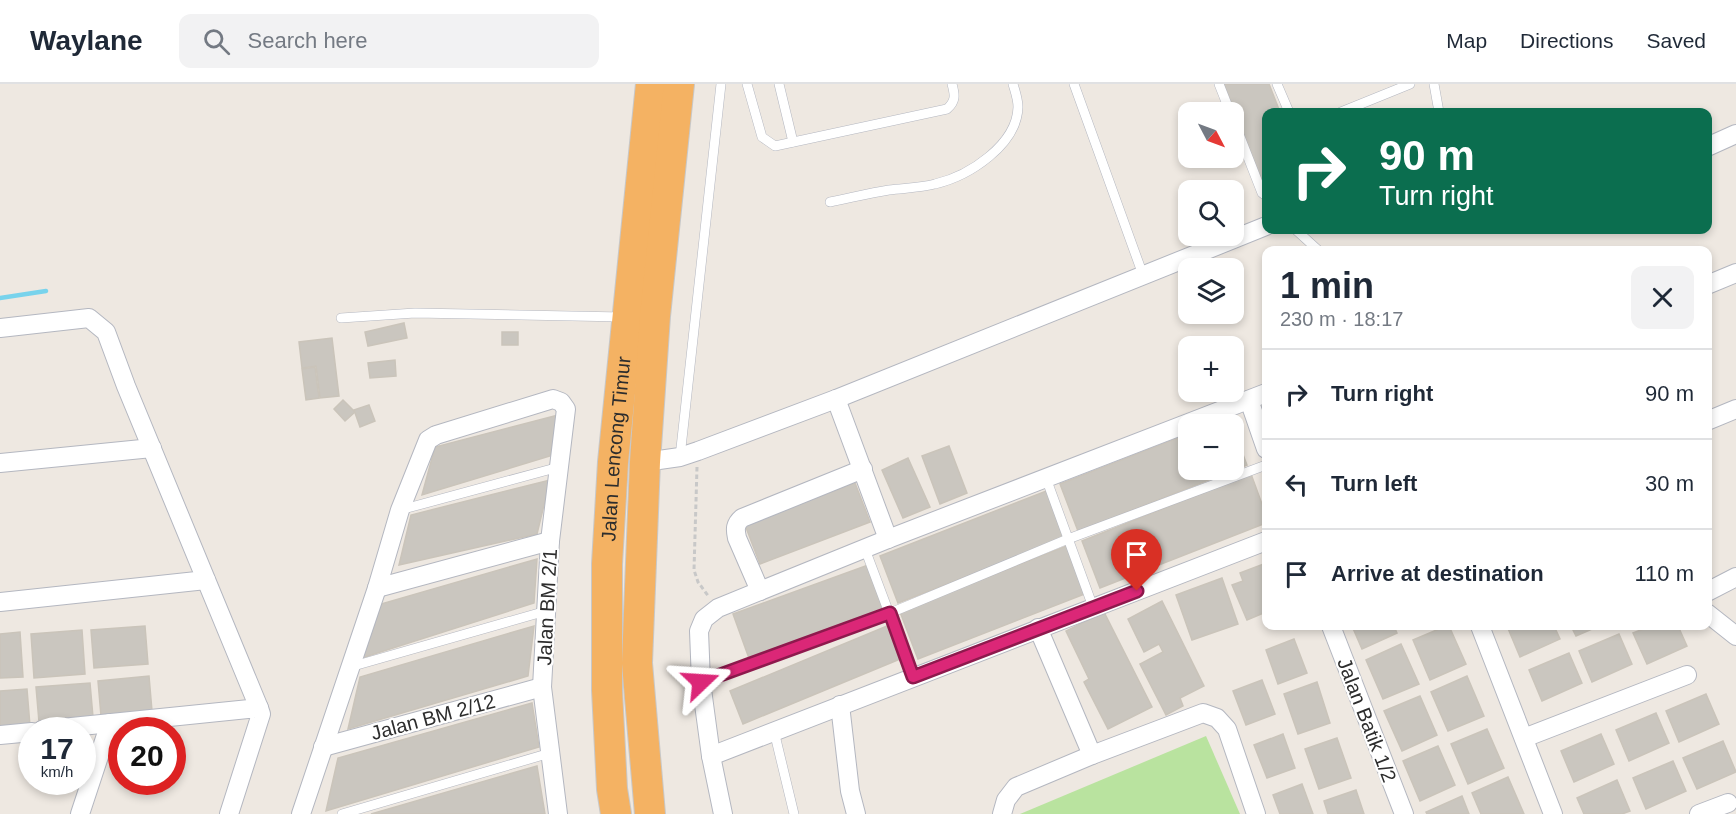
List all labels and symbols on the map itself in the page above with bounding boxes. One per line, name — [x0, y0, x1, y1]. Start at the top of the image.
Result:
north arrow — [1178, 102, 1244, 168]
street label: Jalan Lencong Timur — [597, 355, 635, 542]
pin — [1111, 529, 1162, 591]
street label: Jalan BM 2/1 — [533, 548, 561, 666]
position arrow — [669, 650, 733, 714]
street label: Jalan Batik 1/2 — [1333, 655, 1401, 785]
street label: Jalan BM 2/12 — [368, 690, 498, 744]
speed limit sign: 20 — [108, 717, 186, 795]

